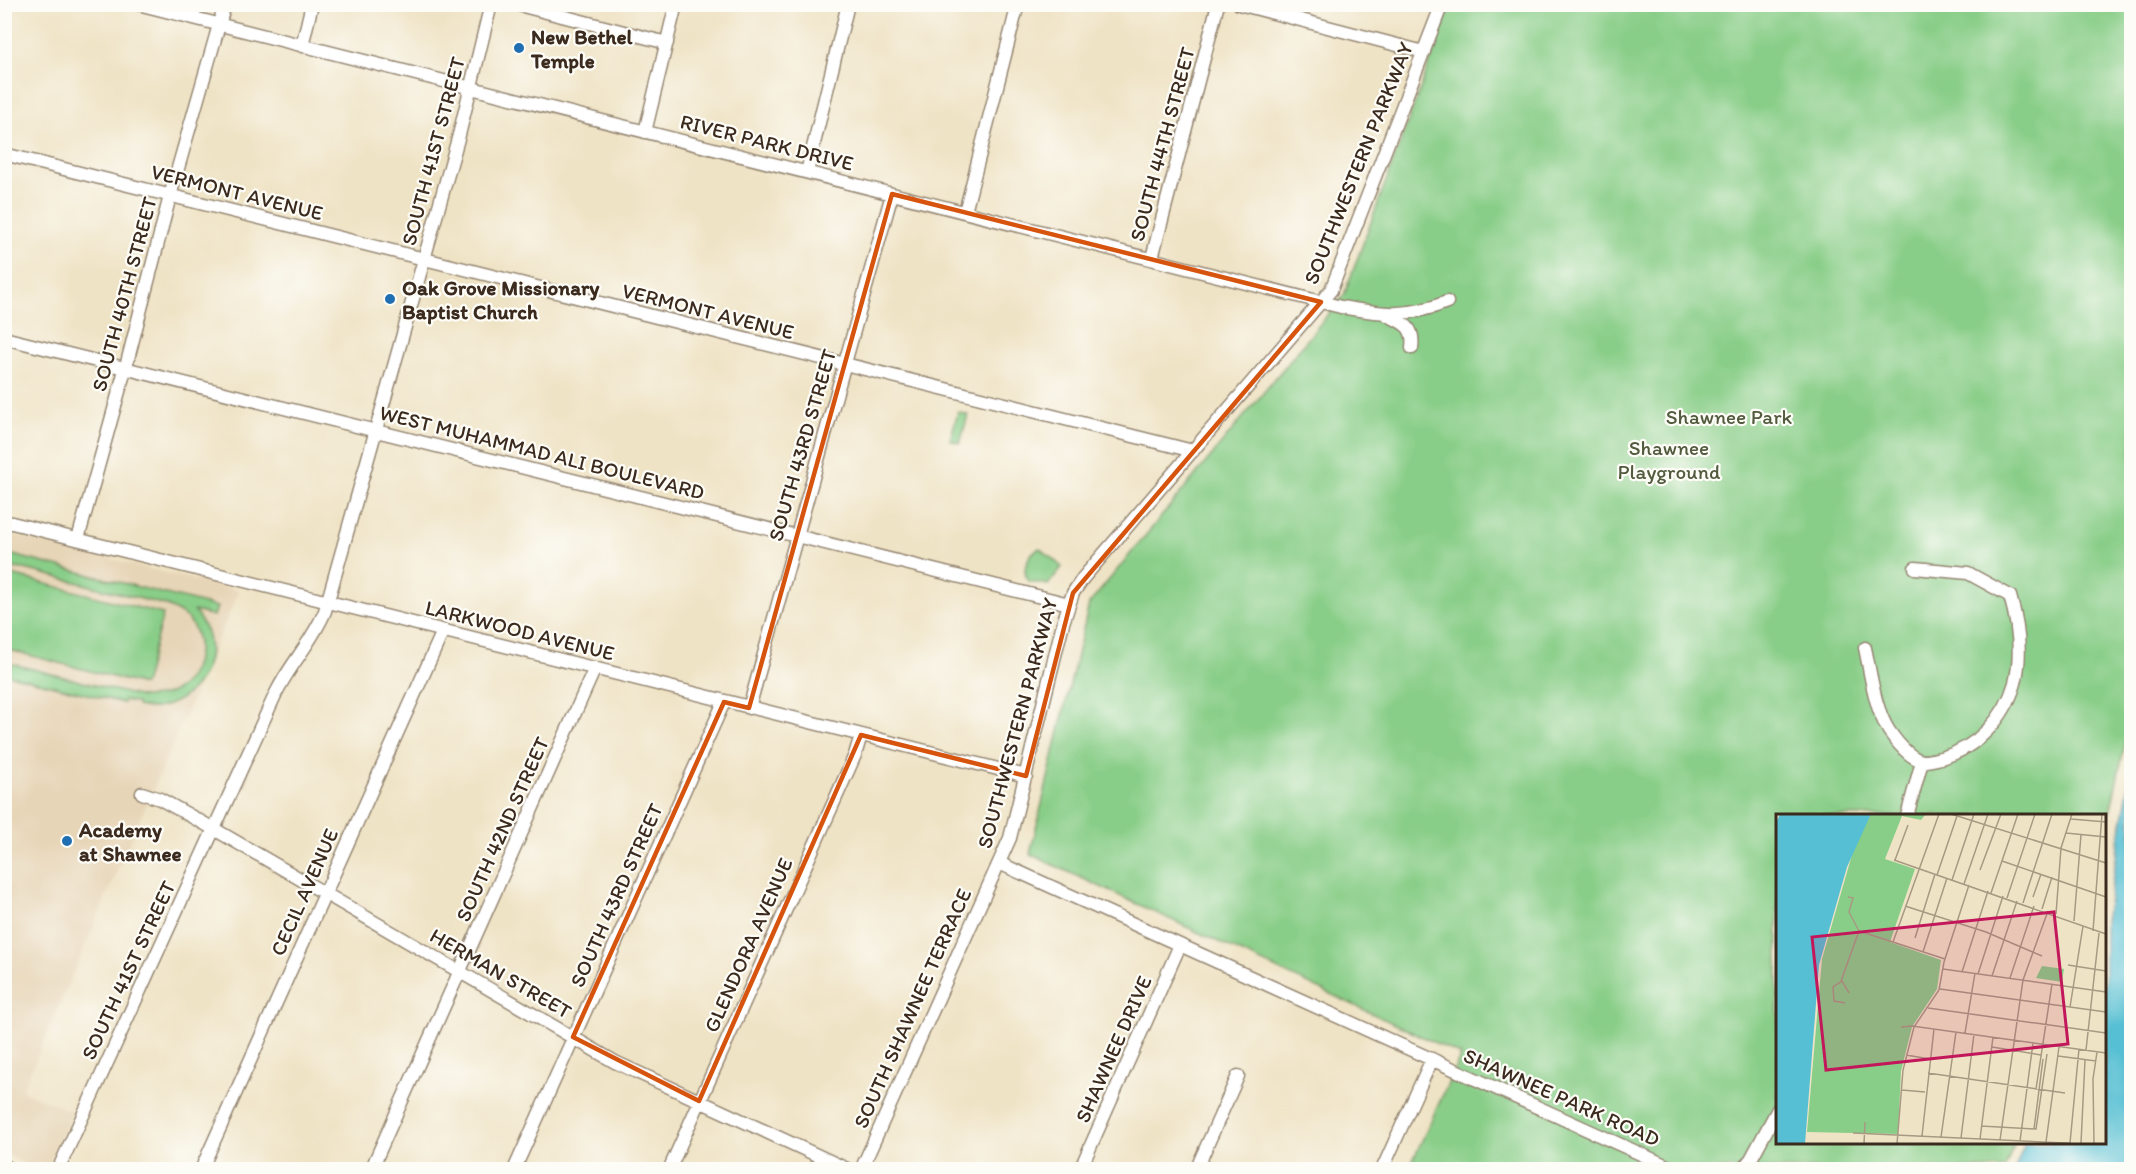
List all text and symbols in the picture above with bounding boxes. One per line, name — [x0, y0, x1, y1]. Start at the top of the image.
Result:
place label: New Bethel Temple — [530, 24, 634, 74]
street label: SOUTHWESTERN PARKWAY — [1298, 38, 1418, 288]
marker: New Bethel Temple — [512, 41, 526, 55]
street label: SOUTH 44TH STREET — [1124, 44, 1200, 244]
street label: SOUTH 41ST STREET — [396, 54, 470, 248]
street label: RIVER PARK DRIVE — [678, 108, 857, 176]
street label: VERMONT AVENUE — [148, 159, 326, 225]
street label: SOUTH 40TH STREET — [86, 194, 162, 394]
place label: Oak Grove Missionary Baptist Church — [402, 275, 599, 325]
street label: VERMONT AVENUE — [619, 278, 797, 344]
marker: Oak Grove Missionary Baptist Church — [383, 292, 397, 306]
street label: SOUTH 43RD STREET — [763, 346, 841, 544]
street label: WEST MUHAMMAD ALI BOULEVARD — [377, 399, 707, 505]
park label: Shawnee Park — [1666, 404, 1792, 429]
park label: Shawnee Playground — [1618, 435, 1721, 484]
street label: LARKWOOD AVENUE — [423, 594, 617, 666]
street label: SOUTHWESTERN PARKWAY — [971, 595, 1063, 851]
street label: SOUTH 42ND STREET — [450, 733, 554, 925]
street label: SOUTH 43RD STREET — [564, 799, 668, 991]
inset map — [1776, 814, 2106, 1144]
place label: Academy at Shawnee — [78, 817, 182, 866]
street label: CECIL AVENUE — [265, 825, 343, 959]
marker: Academy at Shawnee — [60, 834, 74, 848]
street label: GLENDORA AVENUE — [698, 854, 798, 1036]
street label: SOUTH 41ST STREET — [76, 876, 180, 1063]
street label: SOUTH SHAWNEE TERRACE — [848, 884, 976, 1132]
street label: HERMAN STREET — [426, 922, 576, 1024]
street label: SHAWNEE DRIVE — [1069, 971, 1157, 1126]
street label: SHAWNEE PARK ROAD — [1460, 1042, 1664, 1152]

